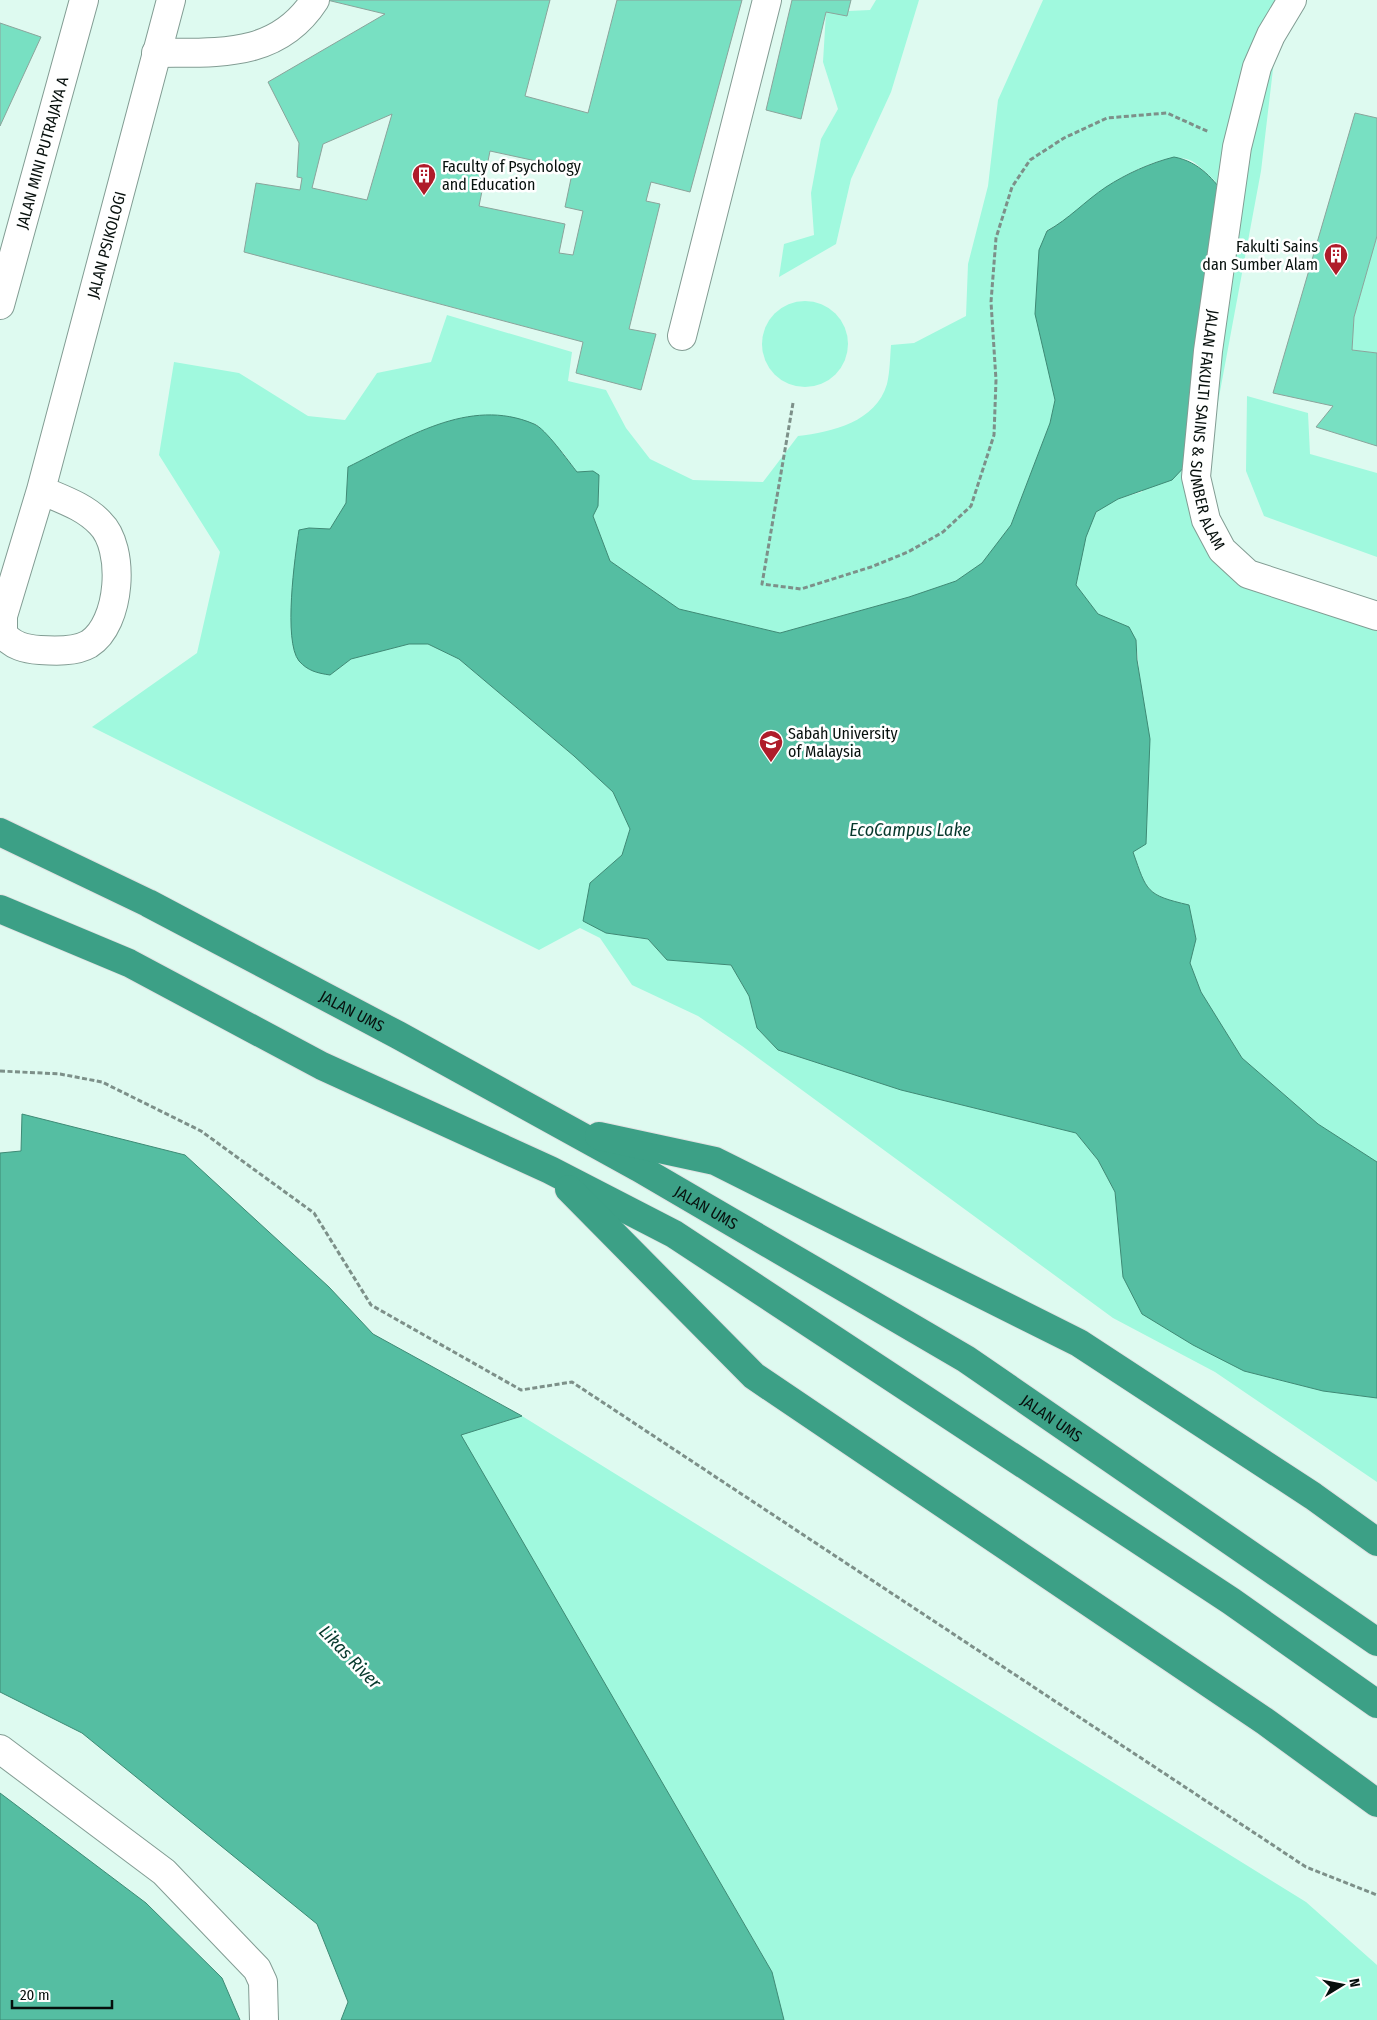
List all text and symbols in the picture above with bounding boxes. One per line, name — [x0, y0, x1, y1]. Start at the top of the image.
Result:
street label: JALAN MINI PUTRAJAYA A — [12, 74, 72, 231]
place label: Faculty of Psychology and Education — [442, 157, 582, 194]
building icon: Faculty of Psychology and Education — [411, 162, 437, 196]
street label: JALAN PSIKOLOGI — [83, 189, 129, 300]
place label: Fakulti Sains dan Sumber Alam — [1202, 237, 1318, 274]
building icon: Fakulti Sains dan Sumber Alam — [1323, 242, 1349, 276]
street label: JALAN FAKULTI SAINS & SUMBER ALAM — [1186, 309, 1230, 553]
place label: Sabah University of Malaysia — [788, 724, 898, 761]
school or university icon: Sabah University of Malaysia — [758, 729, 784, 763]
water label: EcoCampus Lake — [849, 819, 971, 841]
street label: JALAN UMS — [317, 986, 388, 1036]
street label: JALAN UMS — [671, 1181, 741, 1233]
street label: JALAN UMS — [1017, 1390, 1086, 1446]
water label: Likas River — [315, 1621, 386, 1694]
north arrow — [1317, 1960, 1367, 2010]
text: N — [1345, 1977, 1363, 1988]
scale bar — [12, 1978, 112, 2010]
text: 20 m — [20, 1986, 50, 2004]

